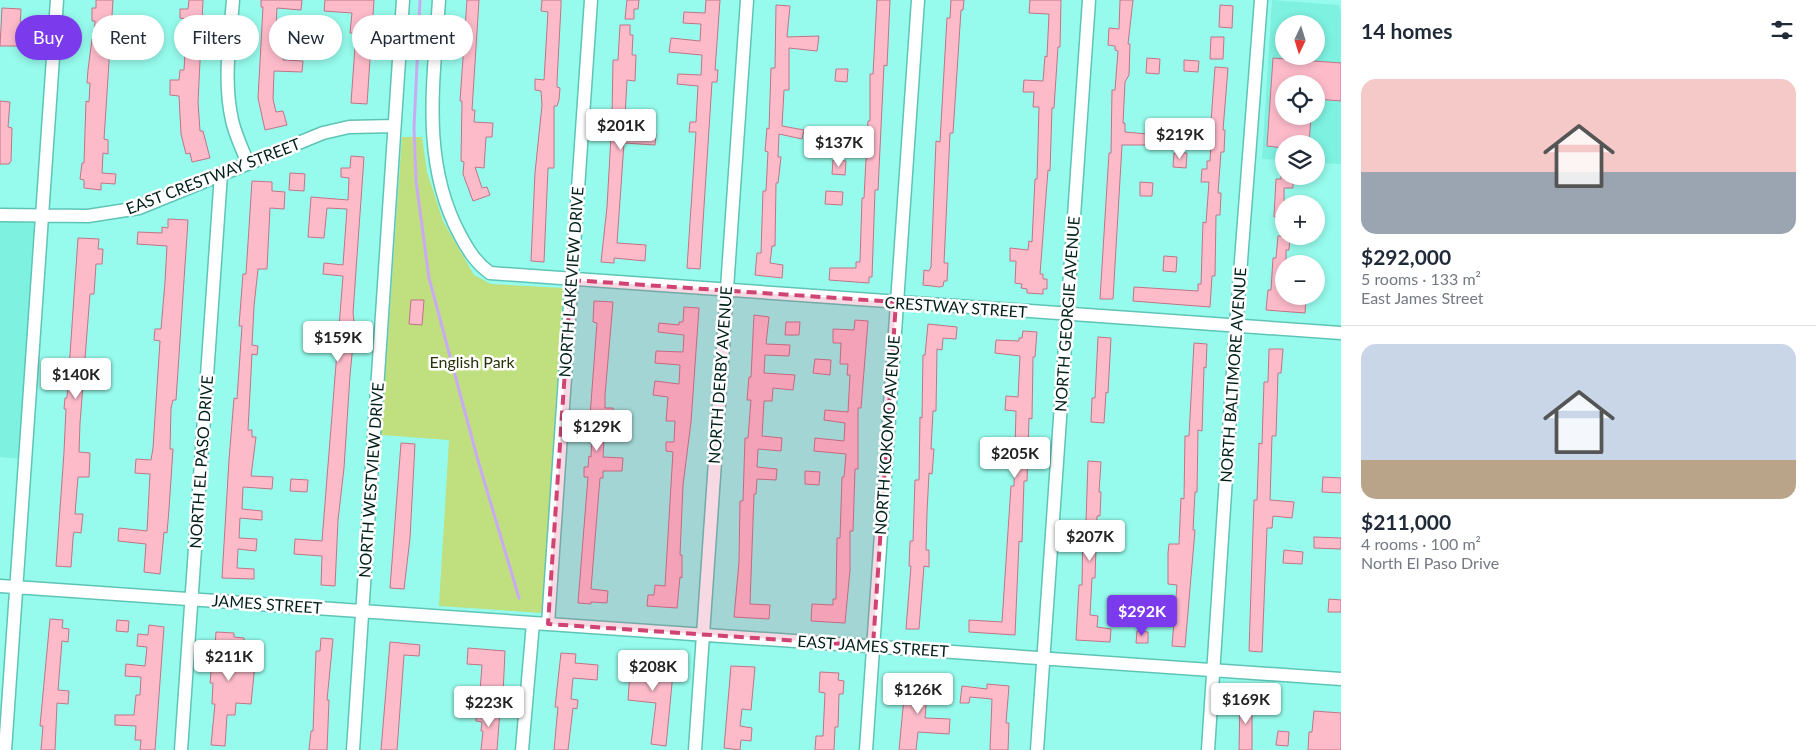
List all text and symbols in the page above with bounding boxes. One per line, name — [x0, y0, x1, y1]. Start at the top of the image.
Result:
chip: Buy — [15, 15, 82, 60]
chip: Rent — [92, 15, 164, 60]
chip: Filters — [174, 15, 259, 60]
chip: New — [269, 15, 342, 60]
chip: Apartment — [352, 15, 473, 60]
north arrow — [1275, 15, 1325, 65]
map controls — [1275, 15, 1325, 305]
icon: filters — [1768, 16, 1796, 44]
text: 14 homes — [1361, 18, 1452, 43]
button: locate — [1275, 75, 1325, 125]
pin: $201K — [586, 108, 656, 151]
icon: home — [1534, 111, 1624, 201]
text: $201K — [597, 115, 645, 134]
pin: $219K — [1145, 118, 1215, 160]
text: $219K — [1156, 124, 1204, 143]
pin: $137K — [804, 126, 874, 168]
text: $137K — [815, 132, 863, 151]
street label: EAST CRESTWAY STREET — [123, 133, 303, 218]
button: layers — [1275, 135, 1325, 185]
street label: NORTH LAKEVIEW DRIVE — [554, 186, 587, 378]
button: + — [1275, 195, 1325, 245]
street label: NORTH GEORGIE AVENUE — [1050, 216, 1083, 412]
text: $292,000 — [1361, 244, 1451, 269]
button: − — [1275, 255, 1325, 305]
street label: NORTH BALTIMORE AVENUE — [1215, 267, 1250, 483]
text: 5 rooms · 133 m² — [1361, 269, 1481, 288]
street label: NORTH DERBY AVENUE — [704, 286, 735, 464]
text: East James Street — [1361, 288, 1484, 307]
street label: CRESTWAY STREET — [884, 292, 1029, 321]
pin: $159K — [303, 320, 373, 363]
text: $159K — [314, 327, 362, 346]
street label: NORTH KOKOMO AVENUE — [870, 334, 903, 536]
park label: English Park — [429, 352, 515, 371]
pin: $140K — [41, 358, 111, 400]
text: $140K — [52, 364, 100, 383]
street label: NORTH EL PASO DRIVE — [185, 375, 216, 549]
icon: home — [1534, 377, 1624, 467]
street label: NORTH WESTVIEW DRIVE — [354, 382, 387, 578]
pin: $129K — [562, 410, 632, 452]
text: $129K — [573, 416, 621, 435]
pin: $205K — [980, 436, 1050, 479]
text: $205K — [991, 443, 1039, 462]
text: $211,000 — [1361, 509, 1451, 534]
pin: $207K — [1055, 520, 1125, 562]
text: $207K — [1066, 526, 1114, 545]
text: 4 rooms · 100 m² — [1361, 534, 1481, 553]
text: North El Paso Drive — [1361, 553, 1499, 572]
street label: JAMES STREET — [211, 590, 323, 617]
pin: $292K — [1107, 594, 1177, 637]
text: $292K — [1118, 601, 1166, 620]
street label: EAST JAMES STREET — [797, 631, 950, 660]
pin: $211K — [194, 640, 264, 682]
text: $211K — [205, 646, 253, 665]
pin: $208K — [618, 650, 688, 692]
text: $208K — [629, 656, 677, 675]
pin: $126K — [883, 672, 953, 715]
text: $126K — [894, 679, 942, 698]
pin: $169K — [1211, 682, 1281, 725]
pin: $223K — [454, 686, 524, 728]
text: $169K — [1222, 689, 1270, 708]
text: $223K — [465, 692, 513, 711]

